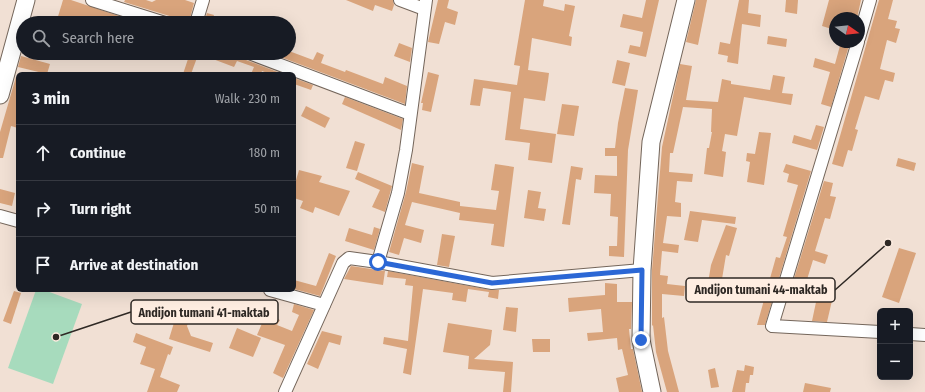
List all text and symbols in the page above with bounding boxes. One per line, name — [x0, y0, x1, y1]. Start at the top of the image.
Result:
north arrow — [829, 12, 865, 48]
search box — [16, 16, 296, 60]
icon: search — [30, 27, 52, 49]
text: Search here — [62, 29, 134, 47]
text: 3 min — [32, 88, 70, 109]
text: Walk · 230 m — [215, 91, 280, 106]
icon: ahead — [32, 142, 54, 164]
text: Continue — [70, 144, 126, 162]
text: 180 m — [249, 145, 280, 160]
icon: right — [32, 198, 54, 220]
text: Turn right — [70, 200, 131, 218]
text: 50 m — [254, 201, 280, 216]
route start — [369, 253, 387, 271]
icon: arrive — [32, 254, 54, 276]
text: Arrive at destination — [70, 256, 198, 274]
callout: Andijon tumani 44-maktab — [686, 278, 835, 302]
text: Andijon tumani 44-maktab — [694, 283, 828, 297]
callout: Andijon tumani 41-maktab — [131, 300, 278, 324]
text: Andijon tumani 41-maktab — [138, 306, 270, 320]
map controls — [877, 308, 913, 380]
button: + — [877, 308, 913, 344]
route end — [632, 331, 650, 349]
button: − — [877, 344, 913, 380]

